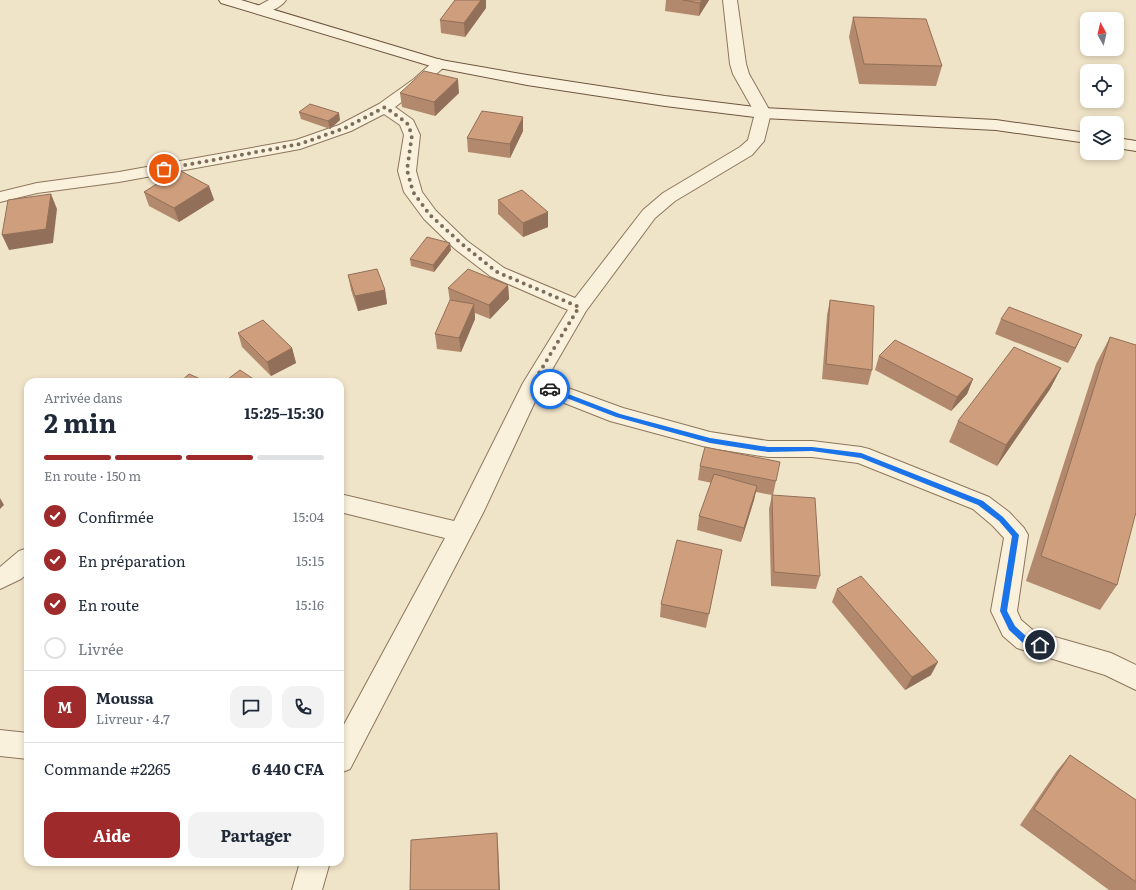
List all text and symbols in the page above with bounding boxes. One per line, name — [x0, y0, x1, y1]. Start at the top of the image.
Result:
north arrow — [1080, 12, 1124, 56]
map controls — [1080, 12, 1124, 160]
button: locate — [1080, 64, 1124, 108]
button: layers — [1080, 116, 1124, 160]
pin — [147, 152, 181, 186]
icon: bag — [153, 158, 175, 180]
courier — [530, 369, 570, 409]
icon: car — [539, 378, 561, 400]
text: Arrivée dans — [44, 388, 122, 407]
text: 15:25–15:30 — [244, 401, 324, 424]
text: 2 min — [44, 402, 117, 441]
text: En route · 150 m — [44, 466, 141, 485]
icon: check — [44, 505, 66, 527]
text: Confirmée — [78, 505, 154, 528]
text: 15:04 — [293, 507, 324, 526]
icon: check — [44, 549, 66, 571]
text: En préparation — [78, 549, 186, 572]
text: 15:15 — [296, 551, 324, 570]
icon: check — [44, 593, 66, 615]
text: En route — [78, 593, 139, 616]
text: 15:16 — [296, 595, 324, 614]
pin — [1023, 628, 1057, 662]
icon: home — [1029, 634, 1051, 656]
text: Livrée — [78, 637, 124, 660]
text: Moussa — [96, 686, 154, 709]
button: chat — [230, 686, 272, 728]
button: phone — [282, 686, 324, 728]
text: M — [58, 695, 72, 718]
text: Livreur · 4.7 — [96, 709, 170, 728]
text: Commande #2265 — [44, 757, 171, 780]
text: 6 440 CFA — [252, 757, 324, 780]
button: Aide — [44, 812, 180, 858]
button: Partager — [188, 812, 324, 858]

